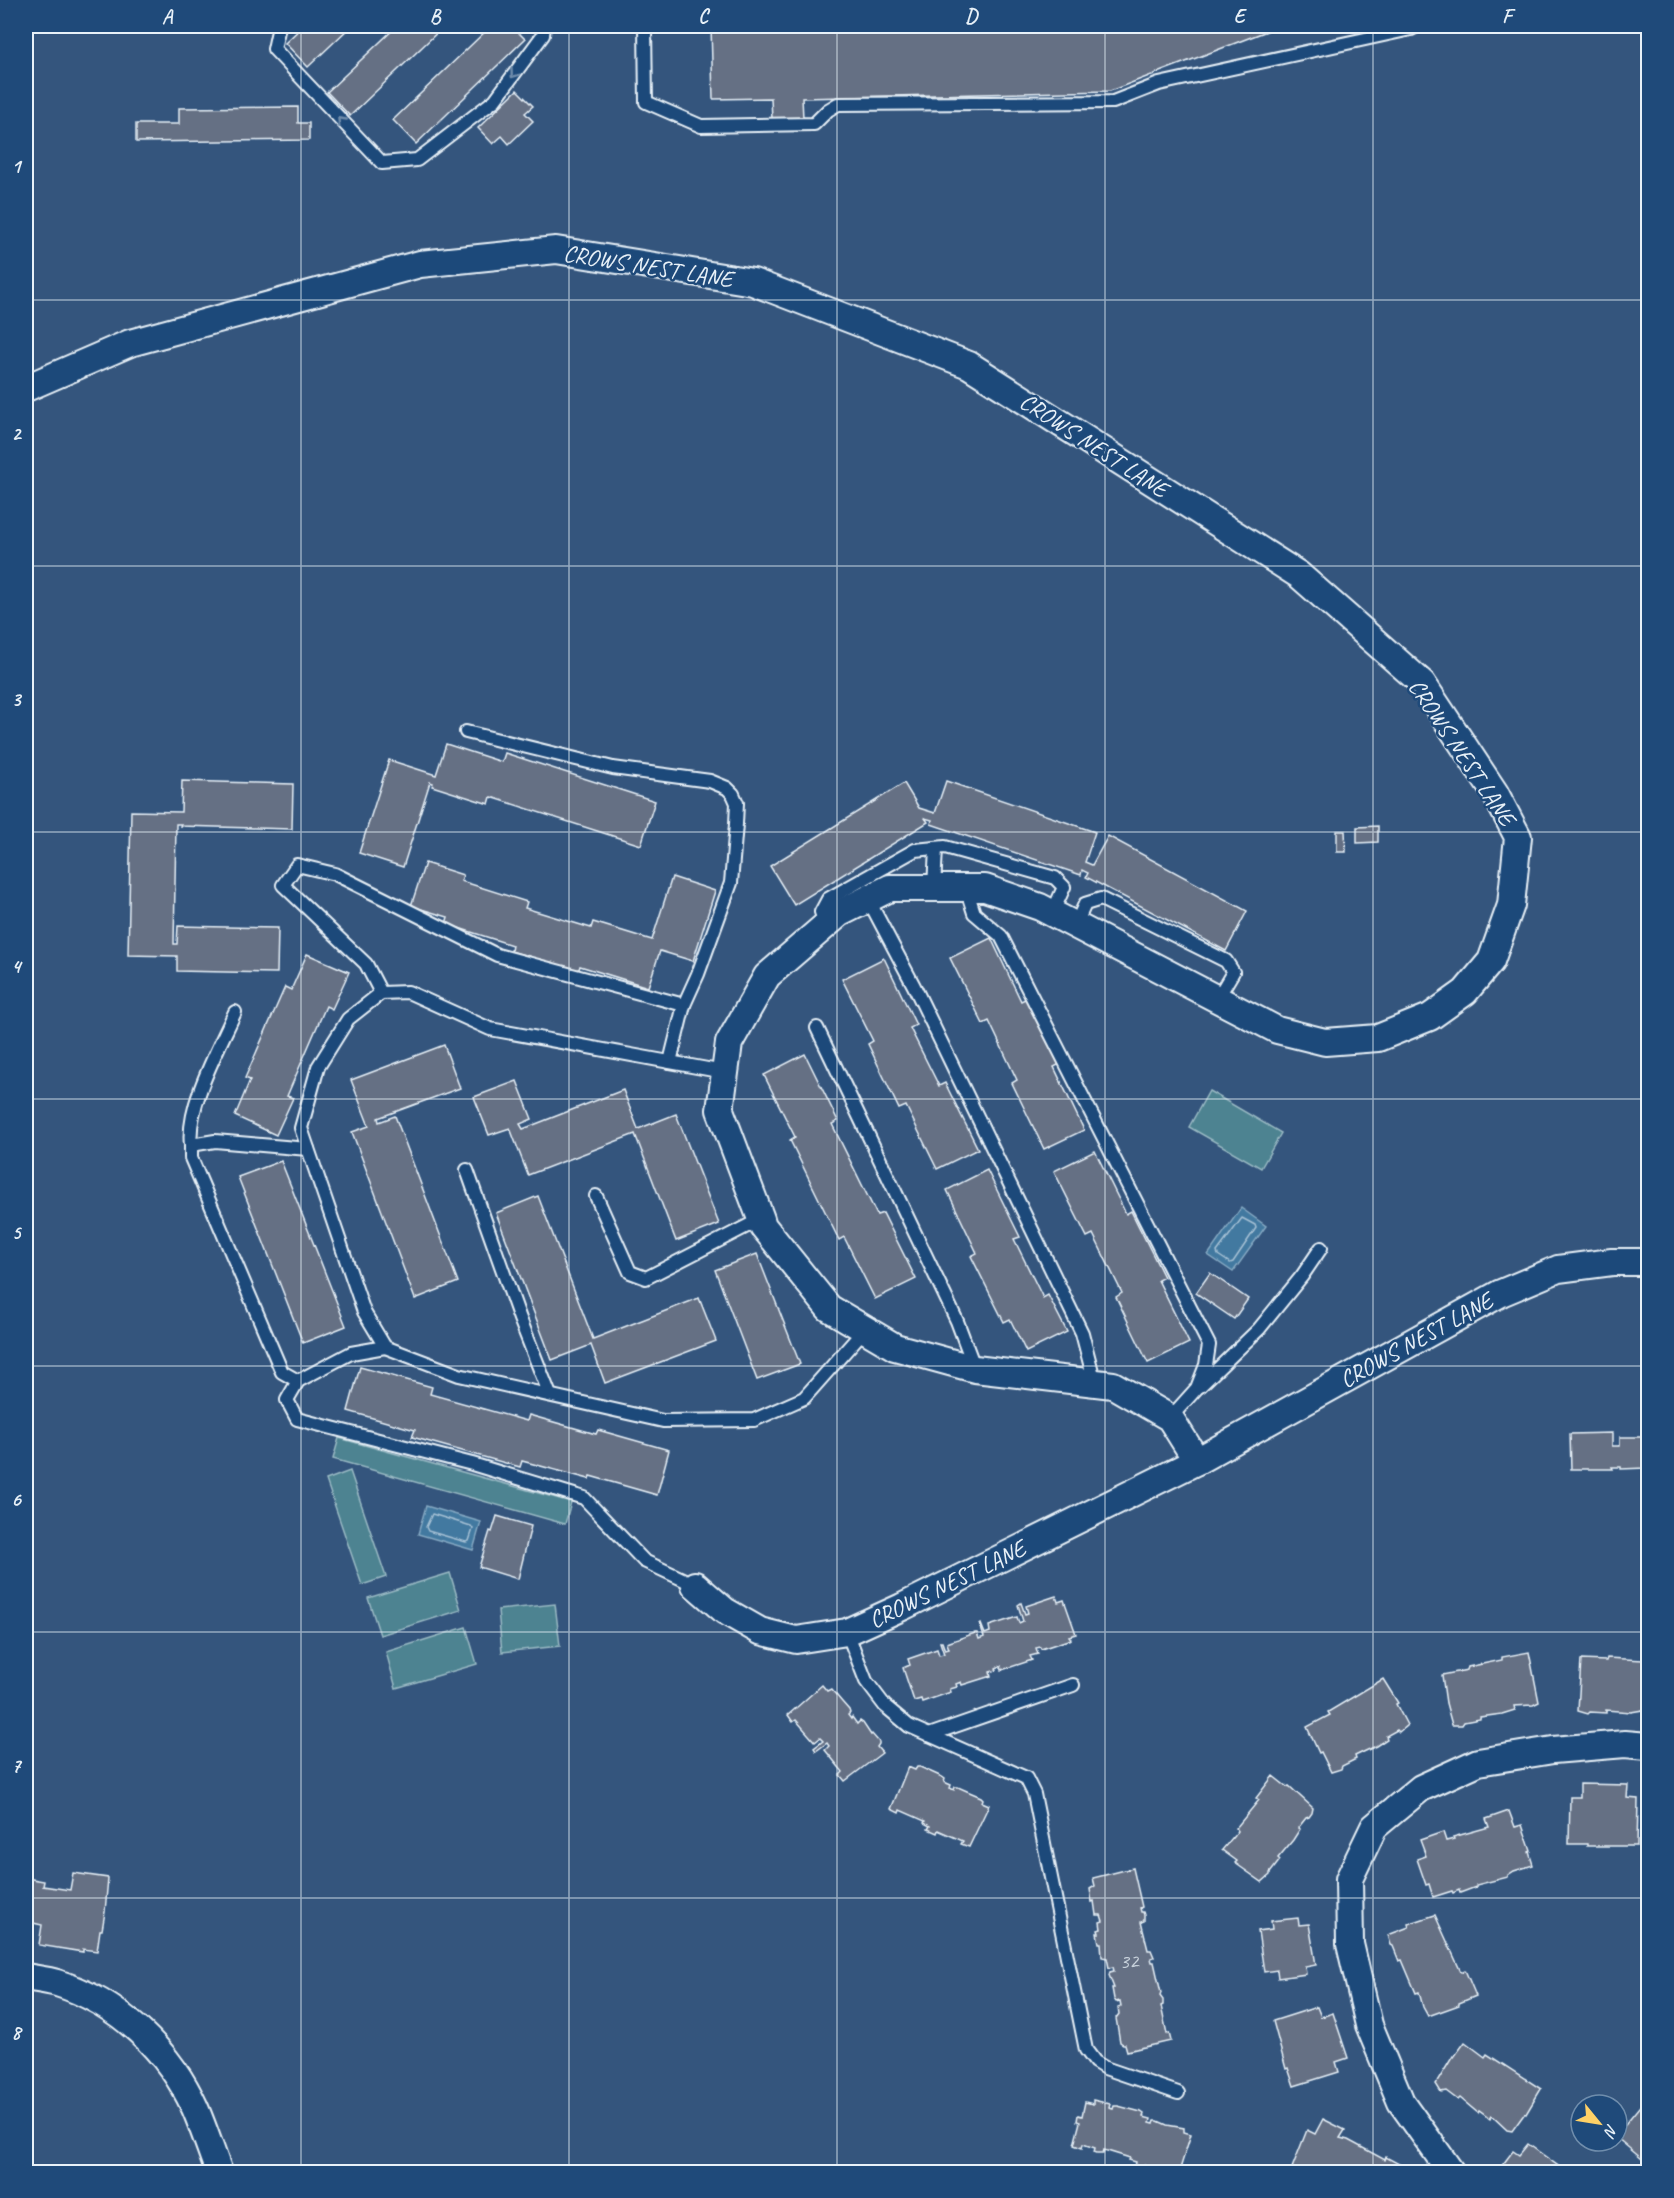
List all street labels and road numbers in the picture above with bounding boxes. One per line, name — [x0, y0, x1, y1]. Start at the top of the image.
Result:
street label: CROWS NEST LANE — [561, 238, 738, 295]
street label: CROWS NEST LANE — [1014, 386, 1176, 506]
street label: CROWS NEST LANE — [1402, 673, 1524, 834]
street label: CROWS NEST LANE — [1334, 1284, 1501, 1394]
street label: CROWS NEST LANE — [864, 1532, 1033, 1635]

